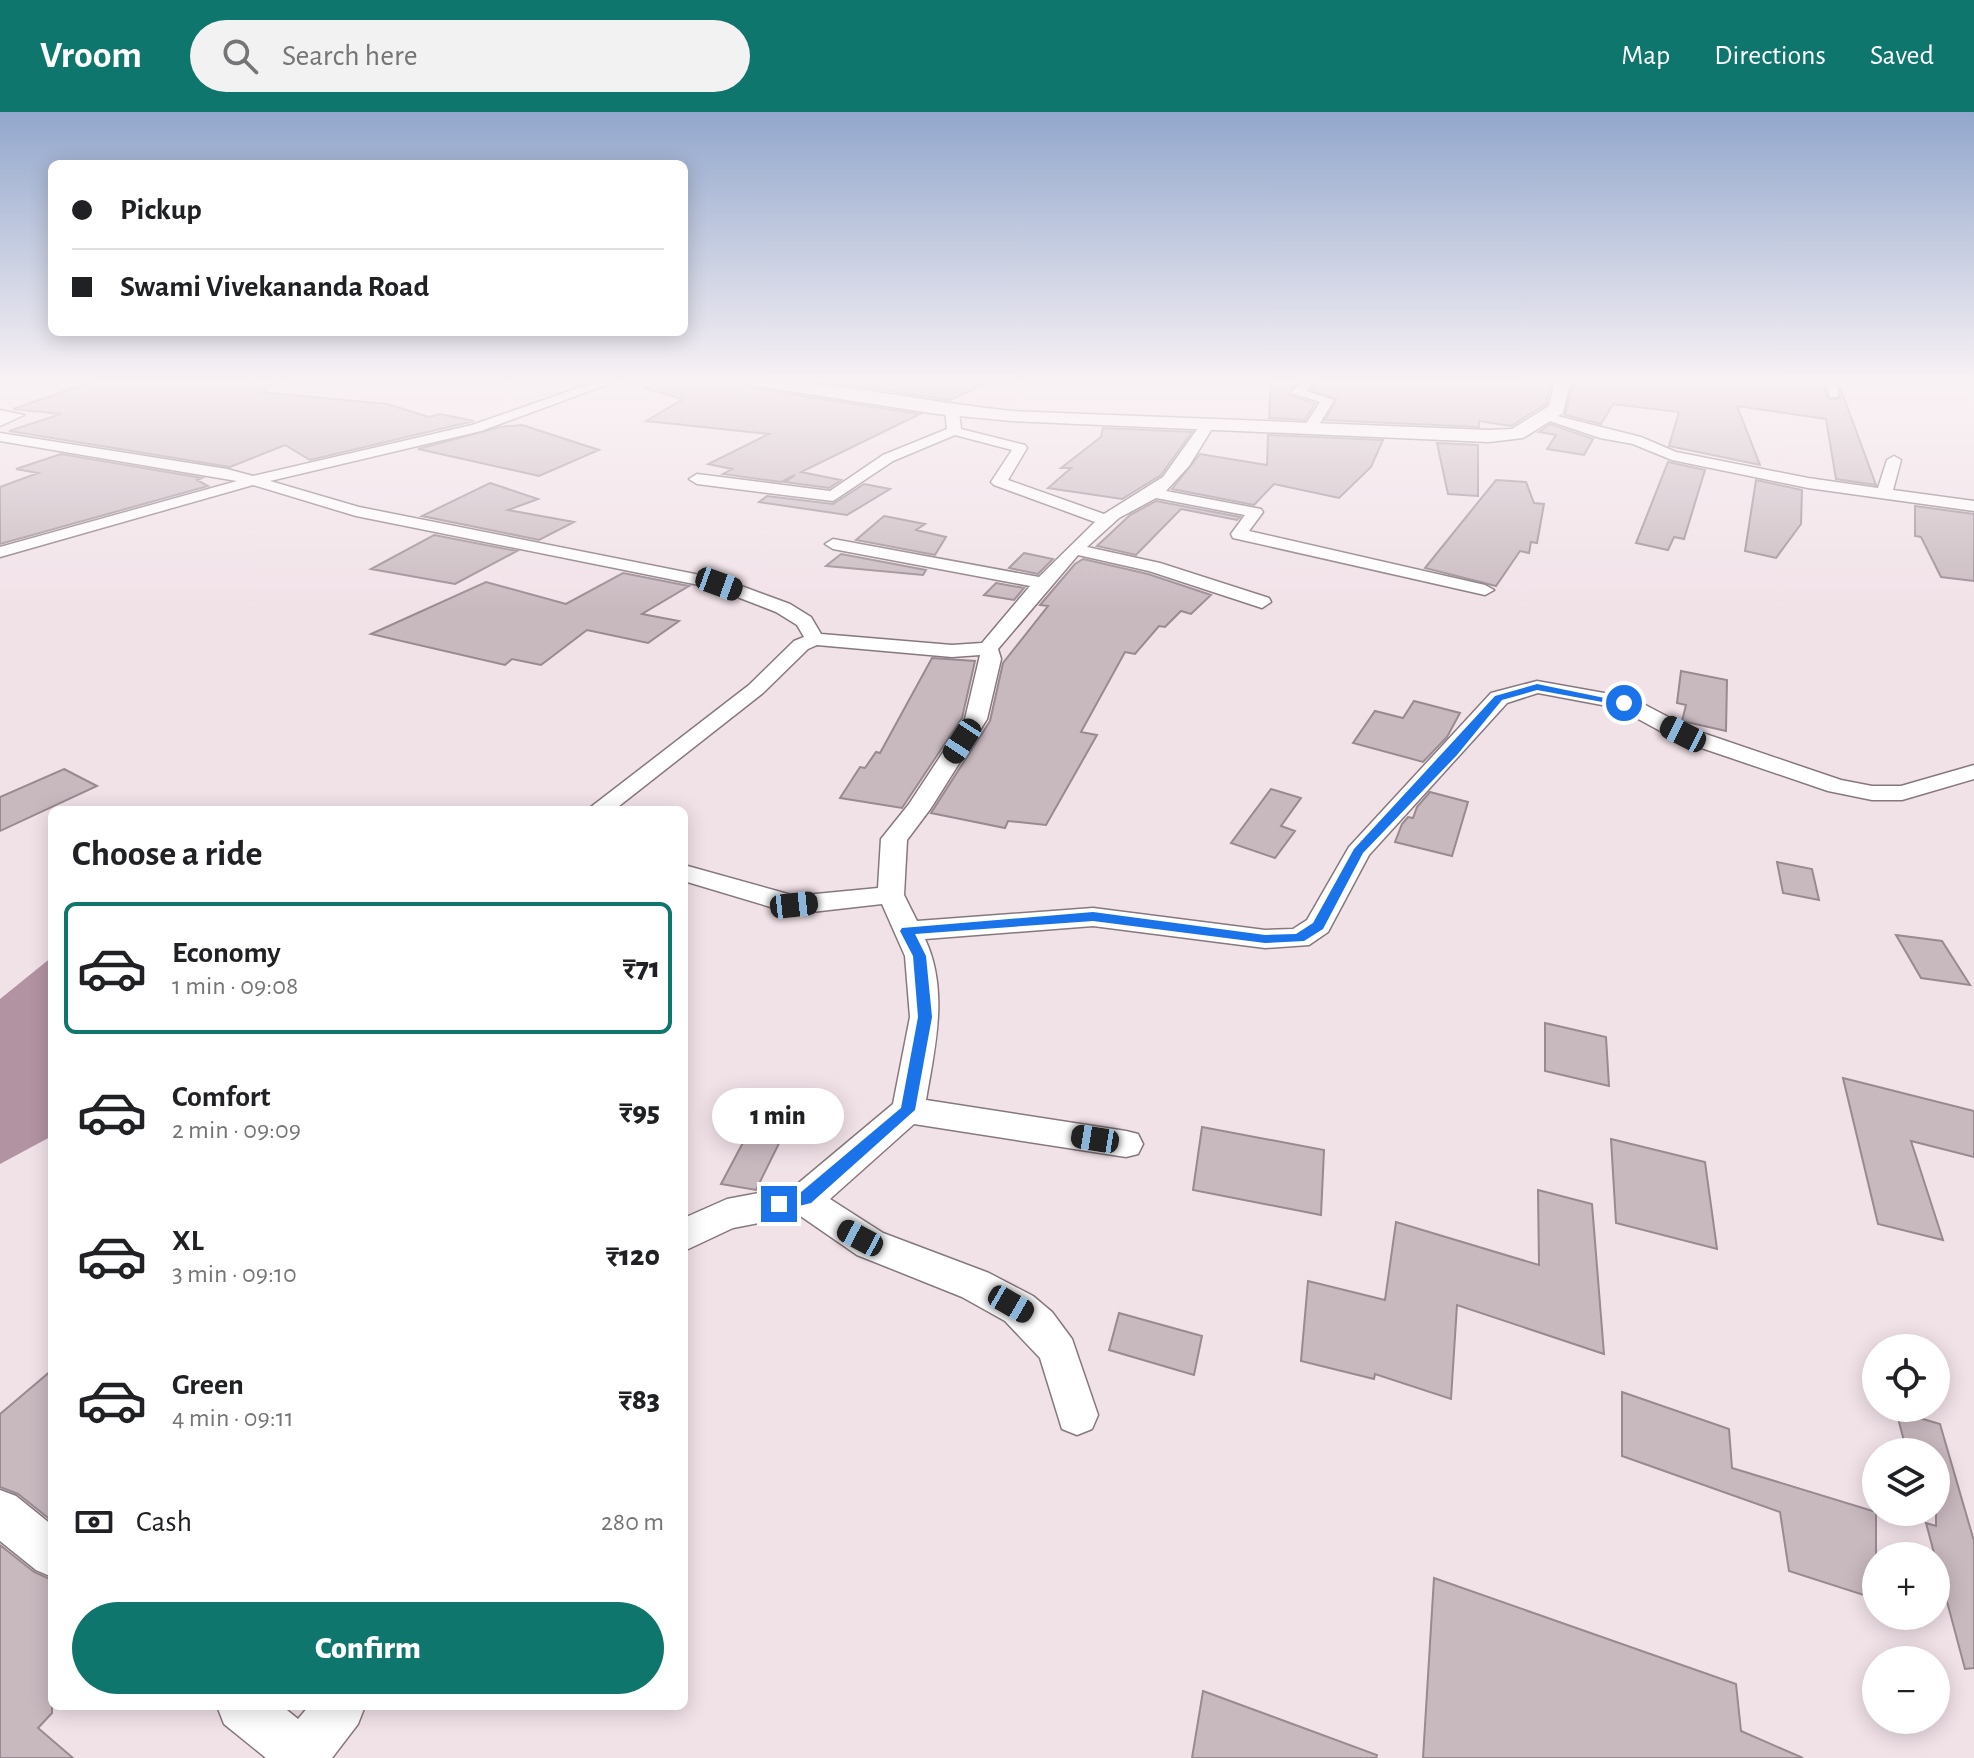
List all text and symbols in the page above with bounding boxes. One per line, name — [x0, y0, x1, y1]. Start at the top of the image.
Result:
search box — [190, 20, 750, 92]
icon: search — [218, 34, 262, 78]
text: Vroom — [40, 37, 142, 75]
text: Search here — [282, 41, 418, 71]
text: Map — [1621, 42, 1670, 70]
text: Directions — [1714, 42, 1826, 70]
text: Saved — [1870, 42, 1934, 70]
text: Pickup — [120, 195, 202, 225]
text: Swami Vivekananda Road — [120, 272, 429, 302]
car — [692, 565, 746, 603]
route start — [1606, 685, 1642, 721]
car — [1656, 712, 1710, 756]
car — [939, 714, 985, 768]
text: Choose a ride — [72, 836, 262, 872]
car — [769, 891, 819, 919]
icon: car — [76, 932, 148, 1004]
text: Economy — [172, 938, 281, 968]
text: ₹71 — [623, 953, 660, 983]
text: 1 min · 09:08 — [172, 973, 298, 999]
icon: car — [76, 1076, 148, 1148]
text: Comfort — [172, 1082, 271, 1112]
callout: 1 min — [713, 1088, 845, 1144]
text: ₹95 — [619, 1097, 660, 1127]
text: 1 min — [750, 1103, 806, 1129]
text: 2 min · 09:09 — [172, 1117, 301, 1143]
car — [1069, 1123, 1121, 1155]
route end — [761, 1186, 797, 1222]
car — [833, 1216, 887, 1260]
icon: car — [76, 1220, 148, 1292]
text: XL — [172, 1226, 204, 1256]
text: ₹120 — [606, 1241, 660, 1271]
text: 3 min · 09:10 — [172, 1261, 297, 1287]
car — [984, 1282, 1038, 1326]
map controls — [1862, 1334, 1950, 1734]
button: locate — [1862, 1334, 1950, 1422]
icon: car — [76, 1364, 148, 1436]
text: Green — [172, 1370, 244, 1400]
text: ₹83 — [619, 1385, 660, 1415]
text: 4 min · 09:11 — [172, 1405, 294, 1431]
button: layers — [1862, 1438, 1950, 1526]
icon: cash — [72, 1500, 116, 1544]
text: Cash — [136, 1507, 192, 1537]
text: 280 m — [601, 1509, 664, 1535]
button: + — [1862, 1542, 1950, 1630]
button: Confirm — [72, 1602, 664, 1694]
button: − — [1862, 1646, 1950, 1734]

